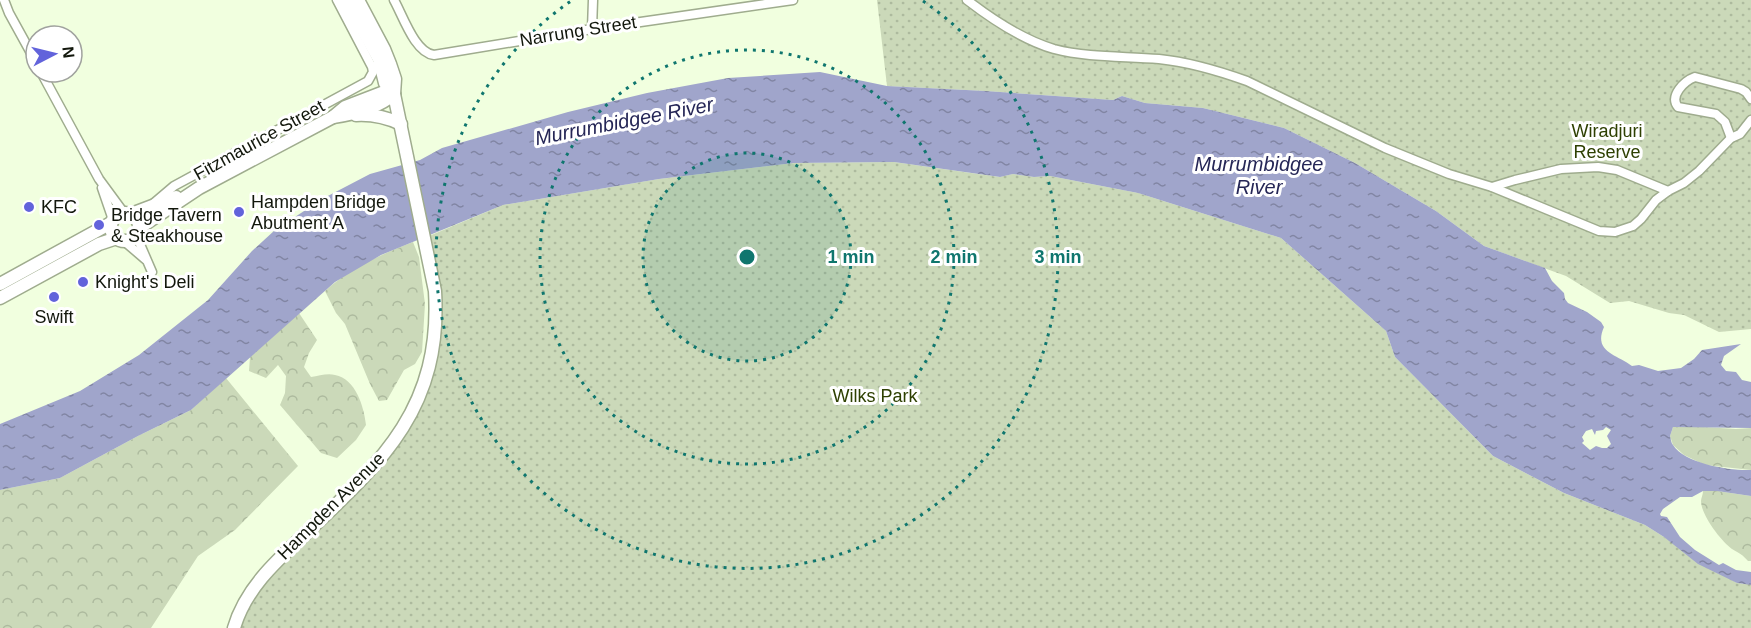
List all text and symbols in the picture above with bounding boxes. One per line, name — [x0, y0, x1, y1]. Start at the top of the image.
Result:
street label: Narrung Street — [518, 12, 638, 50]
north arrow — [24, 24, 84, 84]
text: N — [59, 45, 78, 59]
water label: Murrumbidgee River — [533, 93, 716, 149]
street label: Fitzmaurice Street — [190, 96, 328, 184]
park label: Wiradjuri Reserve — [1571, 121, 1643, 162]
water label: Murrumbidgee River — [1195, 153, 1323, 198]
place label: Hampden Bridge Abutment A — [251, 192, 386, 233]
place label: KFC — [41, 197, 77, 217]
marker: KFC — [22, 200, 36, 214]
place label: Bridge Tavern & Steakhouse — [111, 205, 223, 246]
marker: Hampden Bridge Abutment A — [232, 205, 246, 219]
marker: Bridge Tavern & Steakhouse — [92, 218, 106, 232]
centre of rings — [737, 247, 757, 267]
text: 1 min — [827, 247, 875, 267]
text: 2 min — [930, 247, 978, 267]
text: 3 min — [1034, 247, 1082, 267]
place label: Knight's Deli — [95, 272, 194, 292]
marker: Knight's Deli — [76, 275, 90, 289]
marker: Swift — [47, 290, 61, 304]
place label: Swift — [34, 307, 74, 327]
park label: Wilks Park — [833, 386, 918, 406]
street label: Hampden Avenue — [273, 448, 389, 564]

